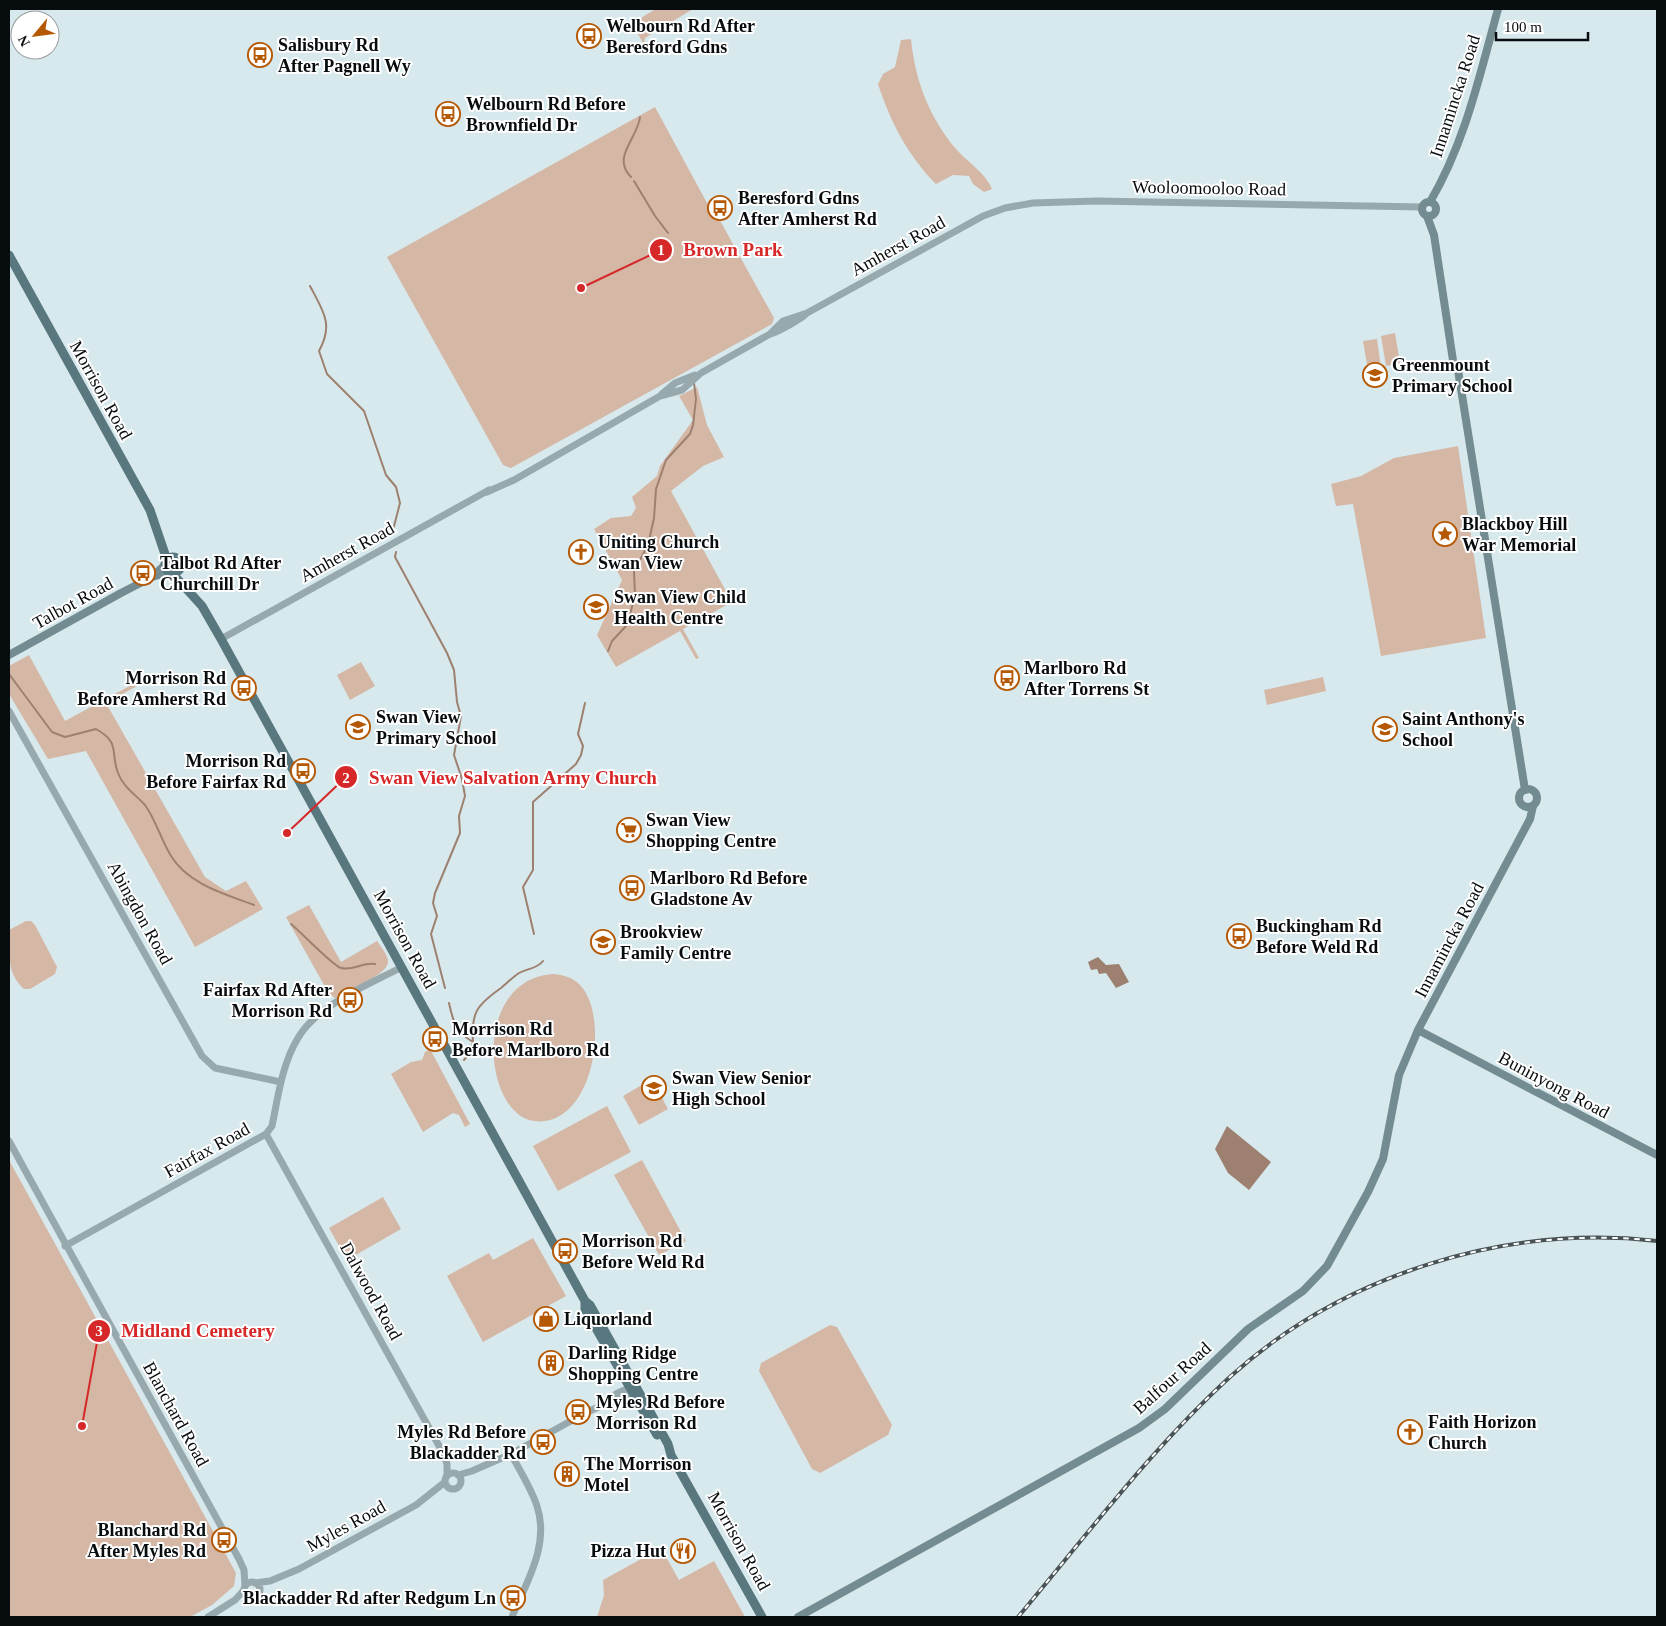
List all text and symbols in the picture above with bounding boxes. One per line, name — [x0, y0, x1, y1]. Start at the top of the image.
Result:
north arrow — [10, 10, 60, 60]
scale bar — [1496, 10, 1588, 42]
place label: Welbourn Rd After Beresford Gdns — [606, 16, 755, 57]
text: 100 m — [1504, 19, 1542, 35]
bus stop icon: Welbourn Rd After Beresford Gdns — [576, 23, 602, 49]
street label: Innamincka Road — [1426, 32, 1484, 160]
text: N — [15, 33, 33, 49]
place label: Salisbury Rd After Pagnell Wy — [278, 35, 411, 76]
bus stop icon: Salisbury Rd After Pagnell Wy — [247, 42, 273, 68]
place label: Welbourn Rd Before Brownfield Dr — [466, 94, 626, 135]
bus stop icon: Welbourn Rd Before Brownfield Dr — [435, 101, 461, 127]
street label: Wooloomooloo Road — [1132, 177, 1286, 199]
place label: Beresford Gdns After Amherst Rd — [738, 188, 877, 229]
bus stop icon: Beresford Gdns After Amherst Rd — [707, 195, 733, 221]
street label: Amherst Road — [847, 212, 949, 280]
callout: Brown Park — [648, 233, 793, 267]
text: Brown Park — [683, 239, 783, 260]
text: 1 — [657, 242, 665, 258]
street label: Morrison Road — [66, 337, 136, 443]
place label: Greenmount Primary School — [1392, 355, 1512, 396]
school or university icon: Greenmount Primary School — [1362, 362, 1388, 388]
place label: Blackboy Hill War Memorial — [1462, 514, 1576, 555]
street label: Amherst Road — [296, 518, 398, 586]
place icon: Blackboy Hill War Memorial — [1432, 521, 1458, 547]
place label: Uniting Church Swan View — [598, 532, 719, 573]
church icon: Uniting Church Swan View — [568, 539, 594, 565]
place label: Talbot Rd After Churchill Dr — [160, 553, 281, 594]
bus stop icon: Talbot Rd After Churchill Dr — [130, 560, 156, 586]
street label: Talbot Road — [30, 573, 116, 633]
place label: Swan View Child Health Centre — [614, 587, 746, 628]
school or university icon: Swan View Child Health Centre — [583, 594, 609, 620]
place label: Marlboro Rd After Torrens St — [1024, 658, 1149, 699]
bus stop icon: Marlboro Rd After Torrens St — [994, 665, 1020, 691]
place label: Morrison Rd Before Amherst Rd — [77, 668, 226, 709]
bus stop icon: Morrison Rd Before Amherst Rd — [231, 675, 257, 701]
place label: Swan View Primary School — [376, 707, 496, 748]
place label: Saint Anthony's School — [1402, 709, 1525, 750]
school or university icon: Swan View Primary School — [345, 714, 371, 740]
school or university icon: Saint Anthony's School — [1372, 716, 1398, 742]
place label: Morrison Rd Before Fairfax Rd — [146, 751, 286, 792]
bus stop icon: Morrison Rd Before Fairfax Rd — [290, 758, 316, 784]
callout: Swan View Salvation Army Church — [333, 760, 667, 794]
text: Swan View Salvation Army Church — [369, 767, 657, 788]
text: 2 — [342, 770, 350, 786]
place label: Swan View Shopping Centre — [646, 810, 776, 851]
supermarket icon: Swan View Shopping Centre — [616, 817, 642, 843]
street label: Abingdon Road — [103, 858, 177, 968]
place label: Marlboro Rd Before Gladstone Av — [650, 868, 807, 909]
bus stop icon: Marlboro Rd Before Gladstone Av — [619, 875, 645, 901]
street label: Innamincka Road — [1410, 879, 1488, 1001]
street label: Morrison Road — [370, 886, 440, 992]
place label: Buckingham Rd Before Weld Rd — [1256, 916, 1382, 957]
place label: Brookview Family Centre — [620, 922, 731, 963]
bus stop icon: Buckingham Rd Before Weld Rd — [1226, 923, 1252, 949]
school or university icon: Brookview Family Centre — [590, 929, 616, 955]
place label: Fairfax Rd After Morrison Rd — [203, 980, 332, 1021]
bus stop icon: Fairfax Rd After Morrison Rd — [337, 987, 363, 1013]
place label: Morrison Rd Before Marlboro Rd — [452, 1019, 609, 1060]
bus stop icon: Morrison Rd Before Marlboro Rd — [422, 1026, 448, 1052]
street label: Buninyong Road — [1495, 1047, 1613, 1123]
place label: Swan View Senior High School — [672, 1068, 811, 1109]
school or university icon: Swan View Senior High School — [641, 1075, 667, 1101]
street label: Fairfax Road — [161, 1118, 253, 1182]
place label: Morrison Rd Before Weld Rd — [582, 1231, 704, 1272]
bus stop icon: Morrison Rd Before Weld Rd — [552, 1238, 578, 1264]
street label: Dalwood Road — [336, 1239, 406, 1343]
shop icon: Liquorland — [533, 1306, 559, 1332]
place label: Liquorland — [564, 1309, 652, 1329]
callout: Midland Cemetery — [86, 1314, 285, 1348]
text: Midland Cemetery — [121, 1320, 275, 1341]
text: 3 — [95, 1323, 103, 1339]
street label: Balfour Road — [1129, 1338, 1215, 1418]
place label: Darling Ridge Shopping Centre — [568, 1343, 698, 1384]
building icon: Darling Ridge Shopping Centre — [538, 1350, 564, 1376]
street label: Blanchard Road — [139, 1358, 213, 1470]
place label: Myles Rd Before Morrison Rd — [596, 1392, 725, 1433]
bus stop icon: Myles Rd Before Morrison Rd — [565, 1399, 591, 1425]
place label: Faith Horizon Church — [1428, 1412, 1537, 1453]
church icon: Faith Horizon Church — [1397, 1419, 1423, 1445]
place label: Myles Rd Before Blackadder Rd — [397, 1422, 526, 1463]
bus stop icon: Myles Rd Before Blackadder Rd — [530, 1429, 556, 1455]
place label: The Morrison Motel — [584, 1454, 692, 1495]
building icon: The Morrison Motel — [554, 1461, 580, 1487]
street label: Morrison Road — [704, 1488, 774, 1594]
street label: Myles Road — [303, 1496, 389, 1556]
place label: Blanchard Rd After Myles Rd — [87, 1520, 206, 1561]
bus stop icon: Blanchard Rd After Myles Rd — [211, 1527, 237, 1553]
restaurant icon: Pizza Hut — [670, 1538, 696, 1564]
place label: Pizza Hut — [591, 1541, 666, 1561]
bus stop icon: Blackadder Rd after Redgum Ln — [500, 1585, 526, 1611]
place label: Blackadder Rd after Redgum Ln — [243, 1588, 496, 1608]

